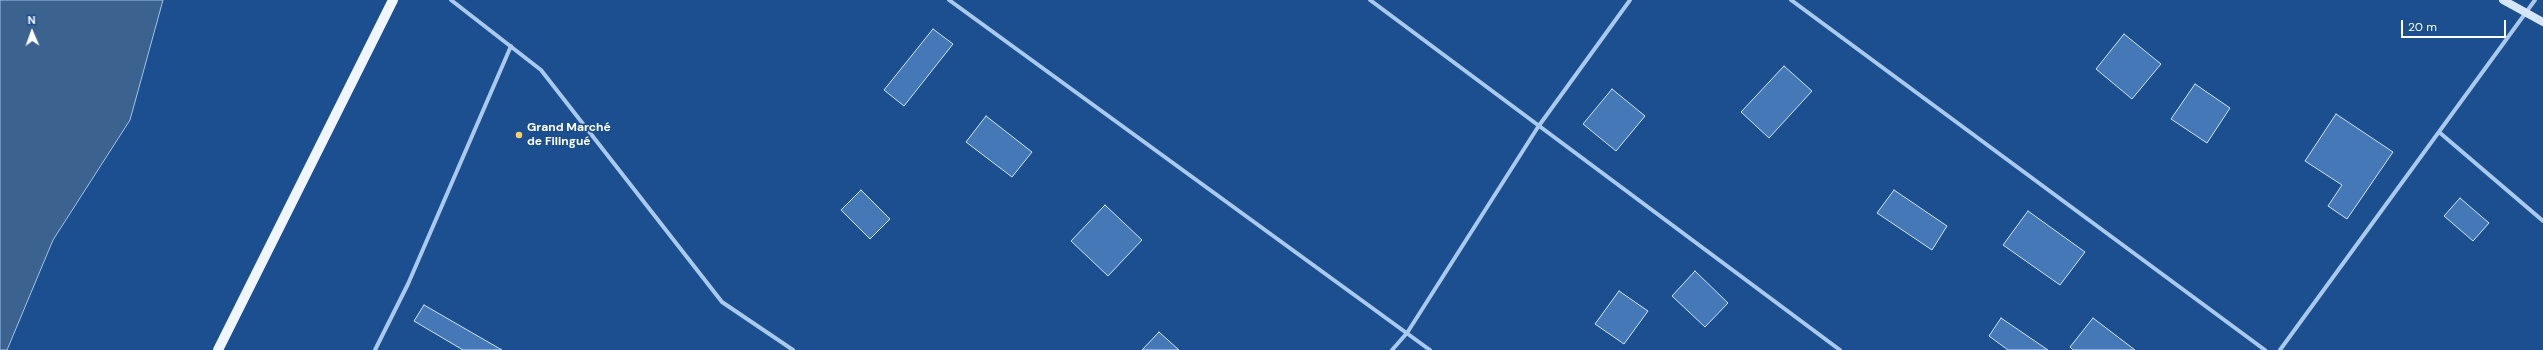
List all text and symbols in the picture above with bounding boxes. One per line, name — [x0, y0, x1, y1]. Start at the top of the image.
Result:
north arrow — [12, 12, 52, 52]
scale bar — [2403, 12, 2508, 38]
text: N — [27, 13, 36, 27]
text: 20 m — [2408, 19, 2437, 35]
place label: Grand Marché de Filingué — [527, 121, 611, 149]
marker: Grand Marché de Filingué — [514, 130, 524, 140]

